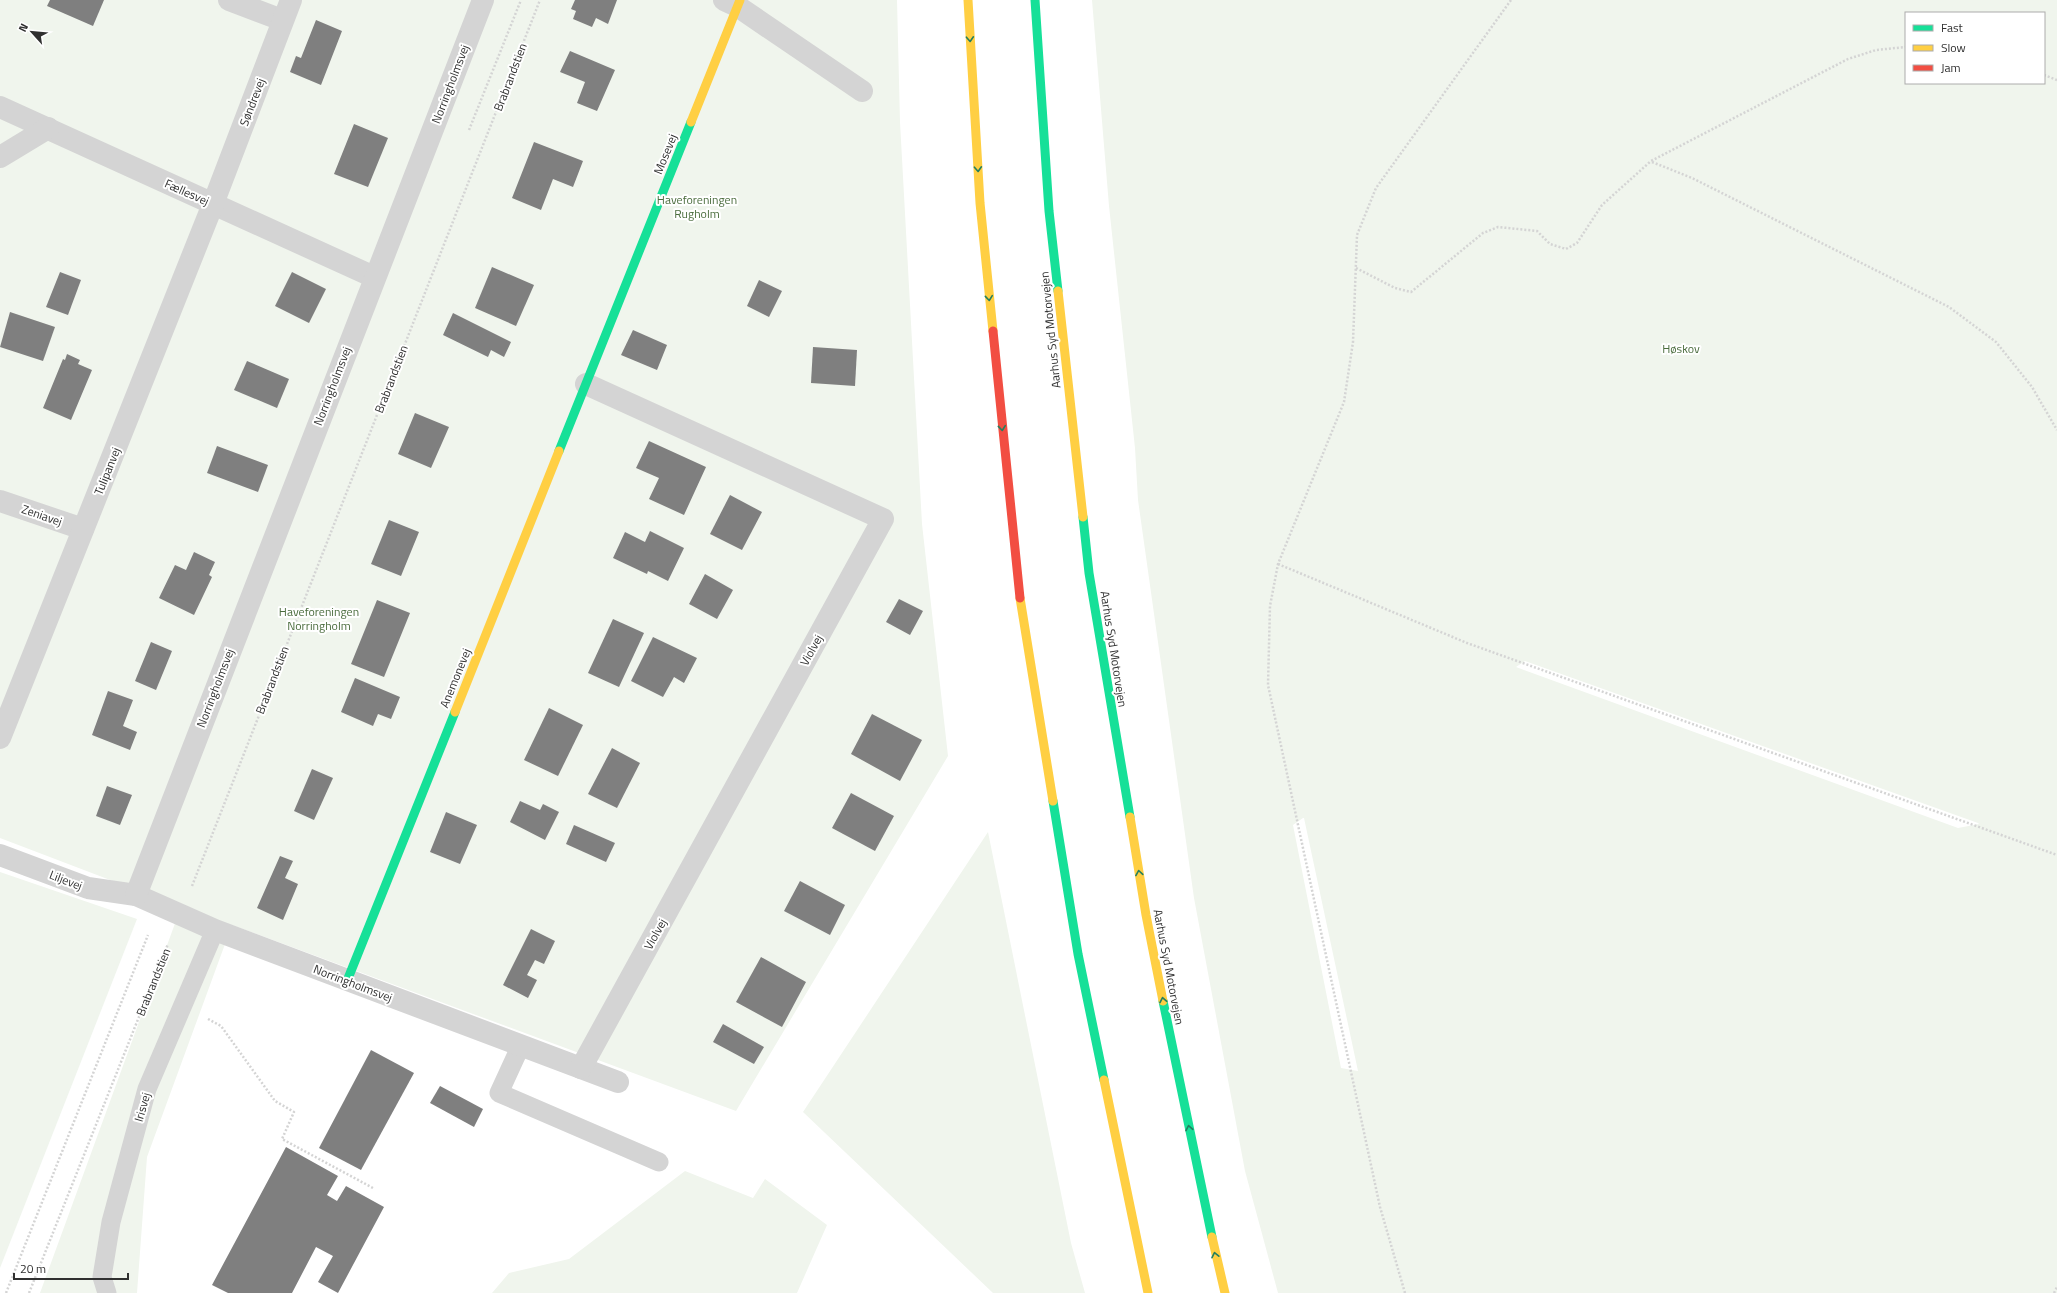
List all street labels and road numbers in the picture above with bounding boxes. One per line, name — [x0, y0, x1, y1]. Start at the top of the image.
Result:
street label: Brabrandstien — [488, 40, 532, 114]
street label: Norringholmsvej — [426, 42, 474, 126]
street label: Søndrevej — [234, 75, 270, 129]
street label: Mosevej — [648, 131, 682, 177]
street label: Fællesvej — [162, 174, 212, 210]
street label: Aarhus Syd Motorvejen — [1034, 271, 1066, 389]
street label: Brabrandstien — [369, 342, 413, 416]
street label: Norringholmsvej — [308, 344, 356, 428]
street label: Tulipanvej — [89, 444, 125, 498]
street label: Zeniavej — [19, 499, 65, 531]
street label: Aarhus Syd Motorvejen — [1095, 590, 1133, 708]
street label: Violvej — [795, 631, 827, 669]
street label: Brabrandstien — [250, 643, 294, 717]
street label: Anemonevej — [434, 645, 476, 711]
street label: Norringholmsvej — [191, 646, 239, 730]
street label: Liljevej — [47, 865, 85, 895]
street label: Aarhus Syd Motorvejen — [1148, 908, 1190, 1026]
street label: Violvej — [639, 915, 671, 953]
street label: Brabrandstien — [131, 945, 175, 1019]
street label: Norringholmsvej — [311, 959, 395, 1007]
street label: Irisvej — [129, 1090, 155, 1124]

